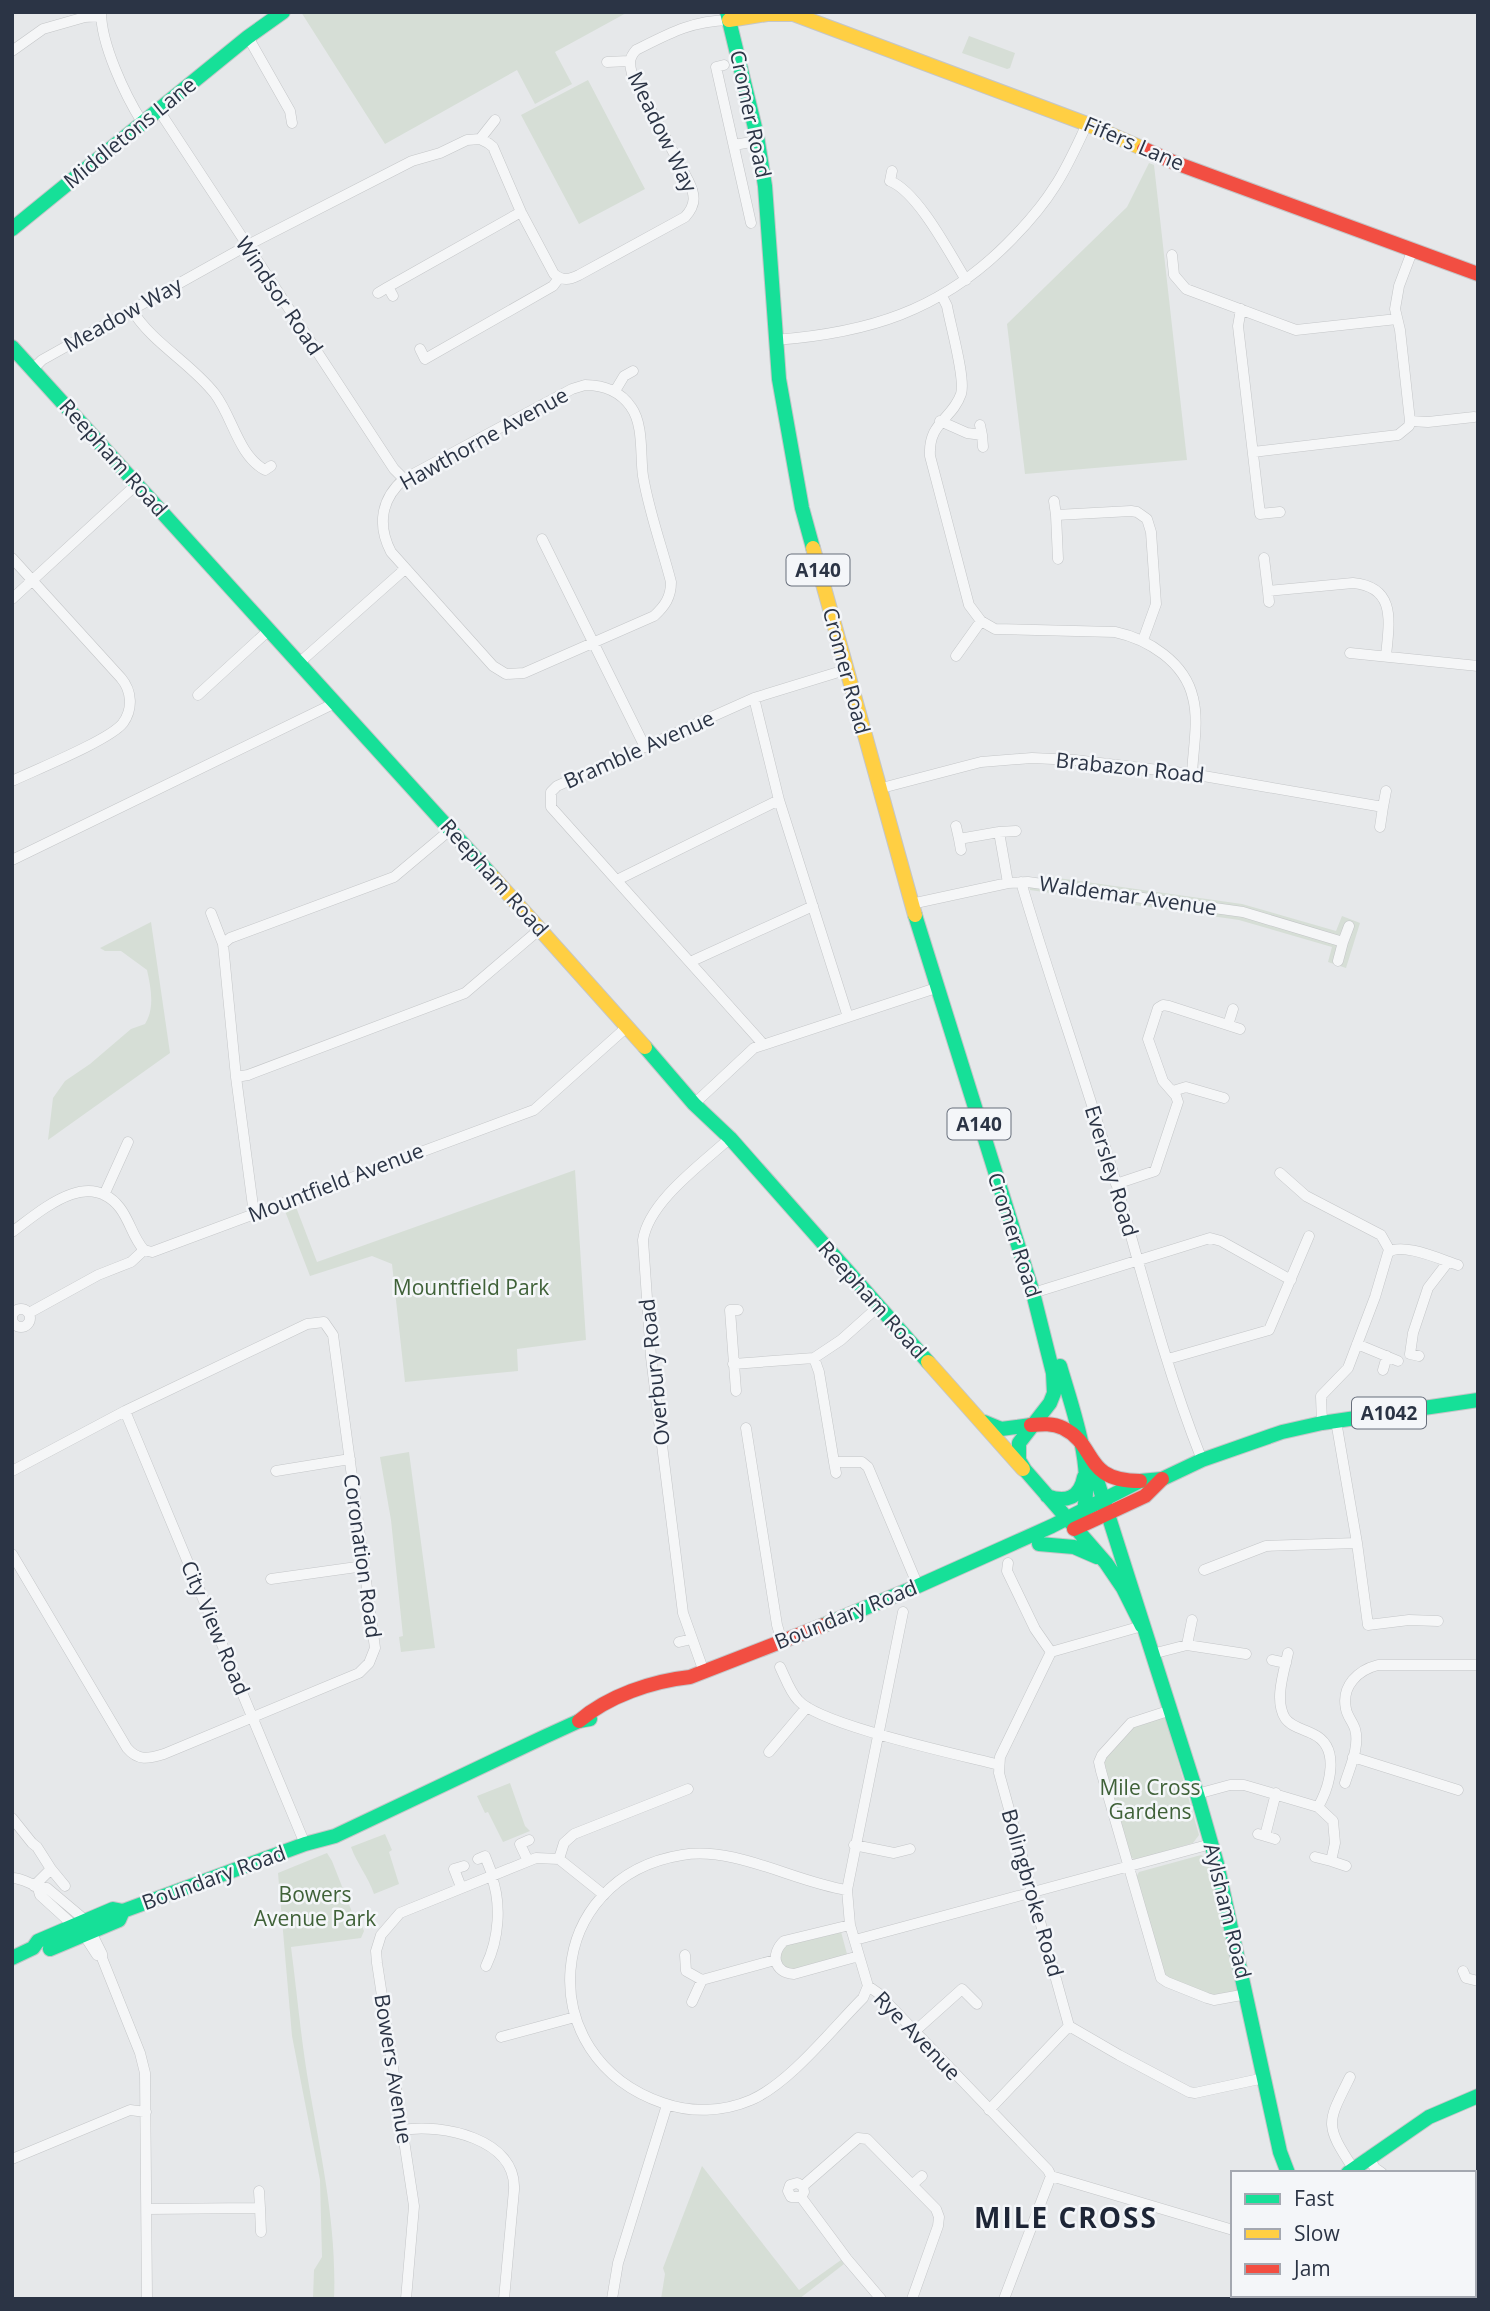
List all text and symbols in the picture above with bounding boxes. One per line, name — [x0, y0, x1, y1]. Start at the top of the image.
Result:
street label: Cromer Road — [724, 47, 778, 180]
street label: Meadow Way — [622, 66, 704, 197]
street label: Middletons Lane — [57, 70, 201, 194]
street label: Fifers Lane — [1080, 109, 1189, 177]
street label: Windsor Road — [230, 231, 330, 360]
street label: Meadow Way — [58, 270, 187, 358]
street label: Hawthorne Avenue — [394, 380, 573, 496]
street label: Reepham Road — [54, 393, 174, 522]
road number: A140 — [786, 554, 850, 586]
street label: Cromer Road — [817, 604, 877, 737]
street label: Bramble Avenue — [559, 703, 718, 795]
street label: Brabazon Road — [1054, 745, 1206, 789]
street label: Reepham Road — [435, 813, 555, 942]
street label: Waldemar Avenue — [1037, 869, 1219, 921]
street label: Eversley Road — [1079, 1102, 1145, 1240]
road number: A140 — [948, 1108, 1010, 1140]
street label: Mountfield Avenue — [244, 1136, 427, 1228]
street label: Cromer Road — [982, 1169, 1048, 1301]
street label: Reepham Road — [813, 1235, 933, 1364]
park label: Mountfield Park — [393, 1273, 549, 1301]
street label: Overbury Road — [632, 1297, 676, 1447]
road number: A1042 — [1352, 1398, 1426, 1428]
street label: Coronation Road — [338, 1472, 388, 1640]
street label: City View Road — [175, 1556, 257, 1699]
street label: Boundary Road — [770, 1573, 921, 1655]
park label: Mile Cross Gardens — [1099, 1773, 1201, 1825]
street label: Bolingbroke Road — [996, 1805, 1070, 1980]
street label: Boundary Road — [138, 1838, 289, 1916]
street label: Aylsham Road — [1198, 1840, 1258, 1981]
park label: Bowers Avenue Park — [254, 1880, 376, 1932]
street label: Rye Avenue — [868, 1985, 967, 2086]
street label: Bowers Avenue — [368, 1992, 420, 2146]
legend — [1231, 2171, 1476, 2297]
text: Fast — [1294, 2184, 1334, 2212]
district label: MILE CROSS — [974, 2198, 1158, 2236]
text: Slow — [1294, 2219, 1340, 2247]
text: Jam — [1292, 2254, 1331, 2282]

